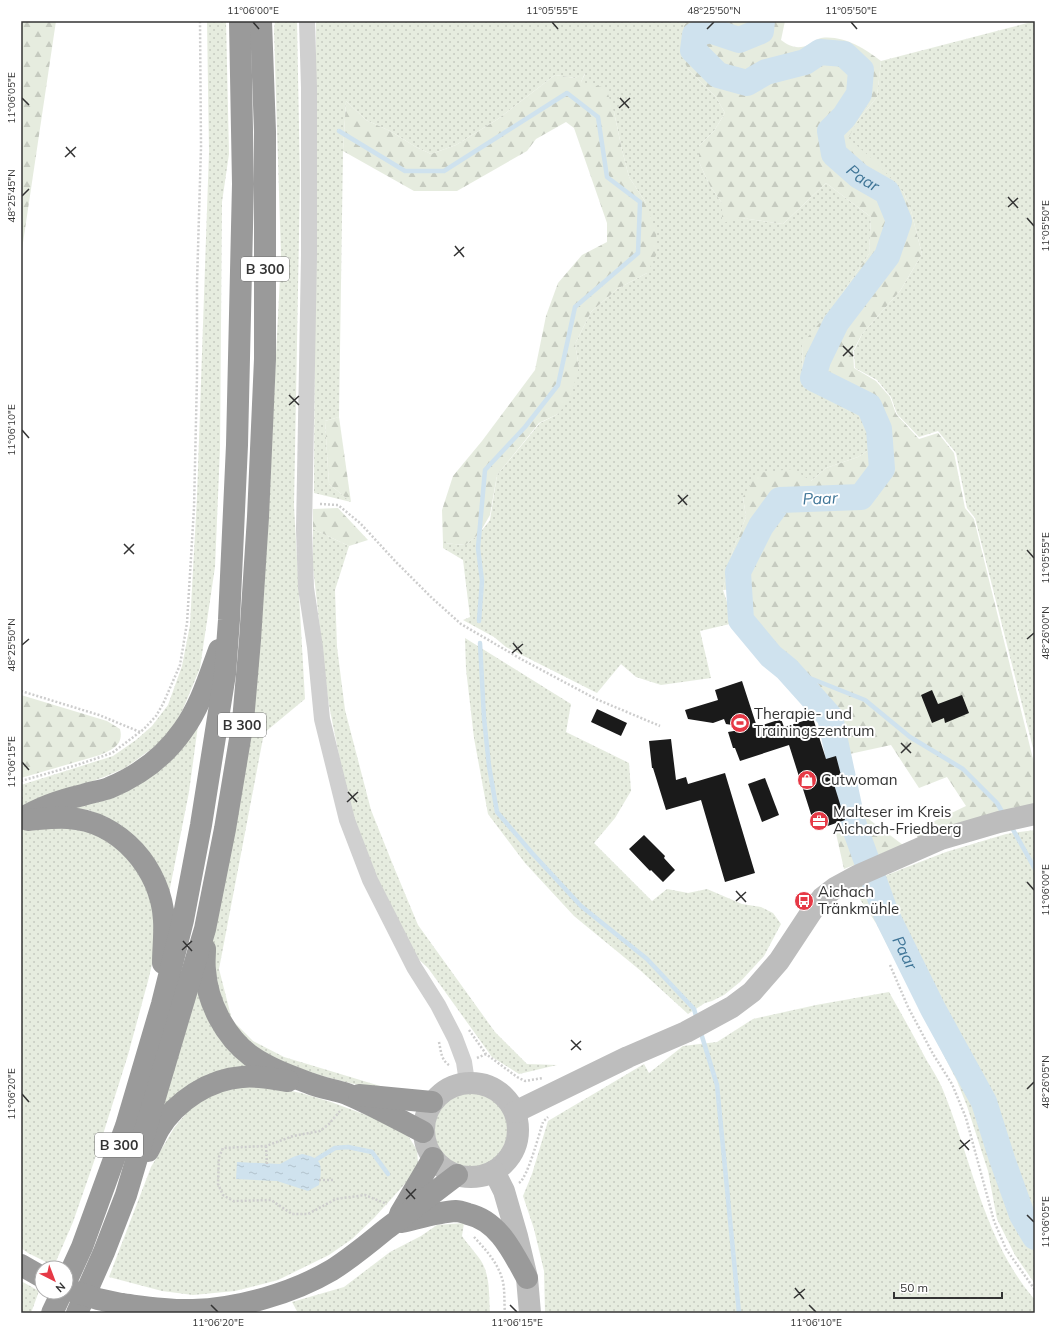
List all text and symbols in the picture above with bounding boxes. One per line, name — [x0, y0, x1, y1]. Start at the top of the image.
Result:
text: 11°06'00"E — [227, 4, 279, 17]
text: 11°05'55"E — [526, 4, 578, 17]
text: 48°25'50"N — [687, 4, 741, 17]
text: 11°05'50"E — [825, 4, 877, 17]
text: 11°06'05"E — [5, 72, 18, 124]
water label: Paar — [843, 160, 884, 196]
text: 48°25'45"N — [5, 169, 18, 223]
text: 11°05'50"E — [1039, 200, 1052, 252]
road number: B 300 — [241, 257, 289, 281]
text: 11°06'10"E — [5, 404, 18, 456]
water label: Paar — [802, 487, 839, 509]
text: 11°05'55"E — [1039, 532, 1052, 584]
text: 48°26'00"N — [1039, 606, 1052, 660]
text: 48°25'50"N — [5, 618, 18, 672]
place label: Therapie- und Trainingszentrum — [754, 704, 875, 740]
sports icon: Therapie- und Trainingszentrum — [729, 712, 751, 734]
road number: B 300 — [218, 713, 266, 737]
text: 11°06'15"E — [5, 736, 18, 788]
shop icon: Cutwoman — [796, 769, 818, 791]
place label: Cutwoman — [821, 770, 898, 789]
place label: Malteser im Kreis Aichach-Friedberg — [833, 802, 961, 838]
office icon: Malteser im Kreis Aichach-Friedberg — [808, 810, 830, 832]
text: 11°06'00"E — [1039, 864, 1052, 916]
place label: Aichach Tränkmühle — [818, 882, 899, 918]
bus stop icon: Aichach Tränkmühle — [793, 890, 815, 912]
water label: Paar — [888, 932, 922, 974]
text: 48°26'05"N — [1039, 1055, 1052, 1109]
text: 11°06'20"E — [5, 1068, 18, 1120]
road number: B 300 — [95, 1133, 143, 1157]
text: 11°06'05"E — [1039, 1196, 1052, 1248]
north arrow — [34, 1260, 74, 1300]
scale bar — [894, 1274, 1002, 1300]
text: N — [53, 1279, 68, 1295]
text: 50 m — [900, 1280, 928, 1295]
text: 11°06'20"E — [192, 1316, 244, 1329]
text: 11°06'15"E — [491, 1316, 543, 1329]
text: 11°06'10"E — [790, 1316, 842, 1329]

